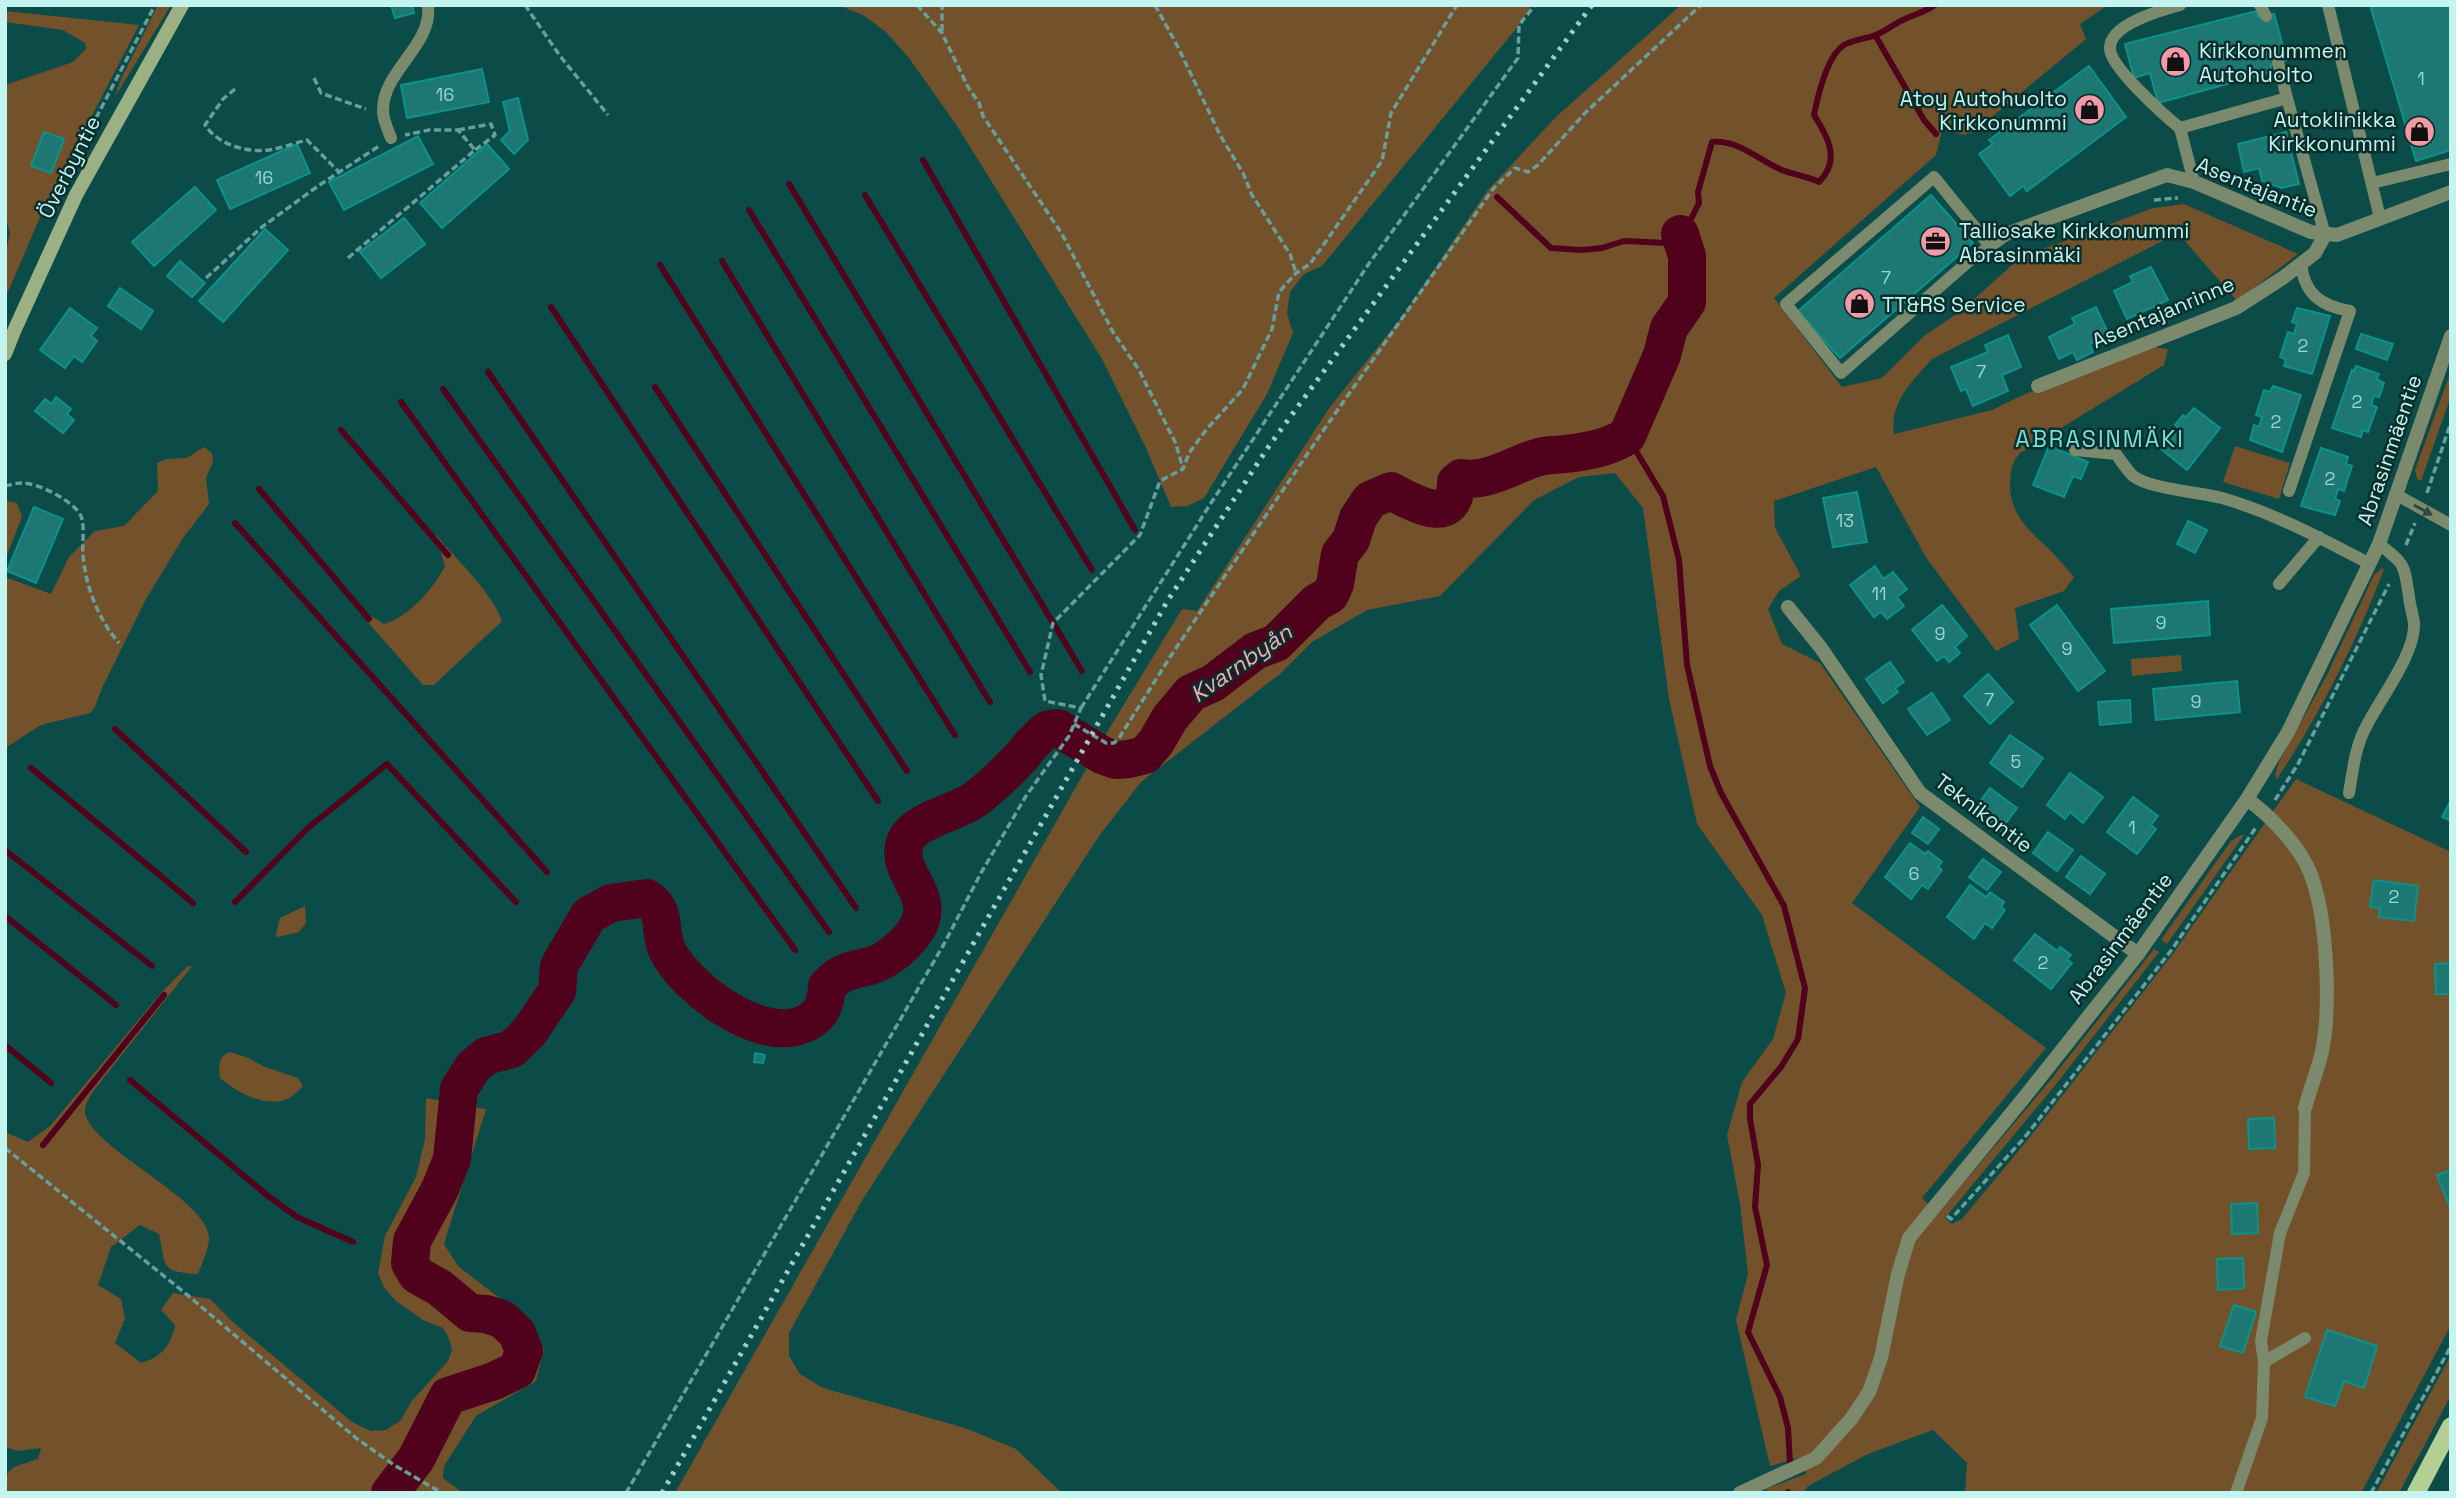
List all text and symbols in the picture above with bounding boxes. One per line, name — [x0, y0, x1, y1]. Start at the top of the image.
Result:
place label: Kirkkonummen Autohuolto — [2199, 37, 2347, 88]
shop icon: Kirkkonummen Autohuolto — [2159, 45, 2193, 79]
house number: 1 — [2417, 67, 2425, 90]
house number: 16 — [436, 83, 454, 106]
place label: Atoy Autohuolto Kirkkonummi — [1900, 85, 2067, 136]
shop icon: Atoy Autohuolto Kirkkonummi — [2073, 93, 2107, 127]
place label: Autoklinikka Kirkkonummi — [2268, 106, 2396, 157]
street label: Överbyntie — [32, 111, 106, 223]
shop icon: Autoklinikka Kirkkonummi — [2402, 114, 2436, 148]
street label: Asentajantie — [2193, 150, 2321, 224]
house number: 16 — [255, 166, 273, 189]
place label: Talliosake Kirkkonummi Abrasinmäki — [1959, 217, 2189, 268]
office icon: Talliosake Kirkkonummi Abrasinmäki — [1919, 225, 1953, 259]
house number: 7 — [1881, 266, 1891, 289]
street label: Asentajanrinne — [2088, 270, 2238, 354]
shop icon: TT&RS Service — [1842, 287, 1876, 321]
place label: TT&RS Service — [1882, 291, 2026, 318]
house number: 2 — [2298, 334, 2308, 357]
house number: 7 — [1976, 360, 1986, 383]
street label: Abrasinmäentie — [2351, 371, 2427, 529]
house number: 2 — [2352, 390, 2362, 413]
house number: 2 — [2271, 410, 2281, 433]
district label: ABRASINMÄKI — [2015, 424, 2185, 454]
house number: 2 — [2325, 467, 2335, 490]
one-way arrow — [2413, 504, 2433, 516]
house number: 13 — [1836, 509, 1854, 532]
house number: 11 — [1871, 582, 1887, 605]
house number: 9 — [2155, 611, 2167, 634]
water label: Kvarnbyån — [1184, 616, 1299, 709]
house number: 9 — [1934, 622, 1946, 645]
house number: 9 — [2061, 637, 2073, 660]
house number: 7 — [1984, 688, 1994, 711]
house number: 9 — [2190, 690, 2202, 713]
house number: 5 — [2011, 750, 2021, 773]
street label: Teknikontie — [1930, 767, 2038, 859]
house number: 1 — [2128, 816, 2136, 839]
house number: 6 — [1908, 862, 1920, 885]
street label: Abrasinmäentie — [2062, 867, 2178, 1009]
house number: 2 — [2389, 885, 2399, 908]
house number: 2 — [2038, 951, 2048, 974]

